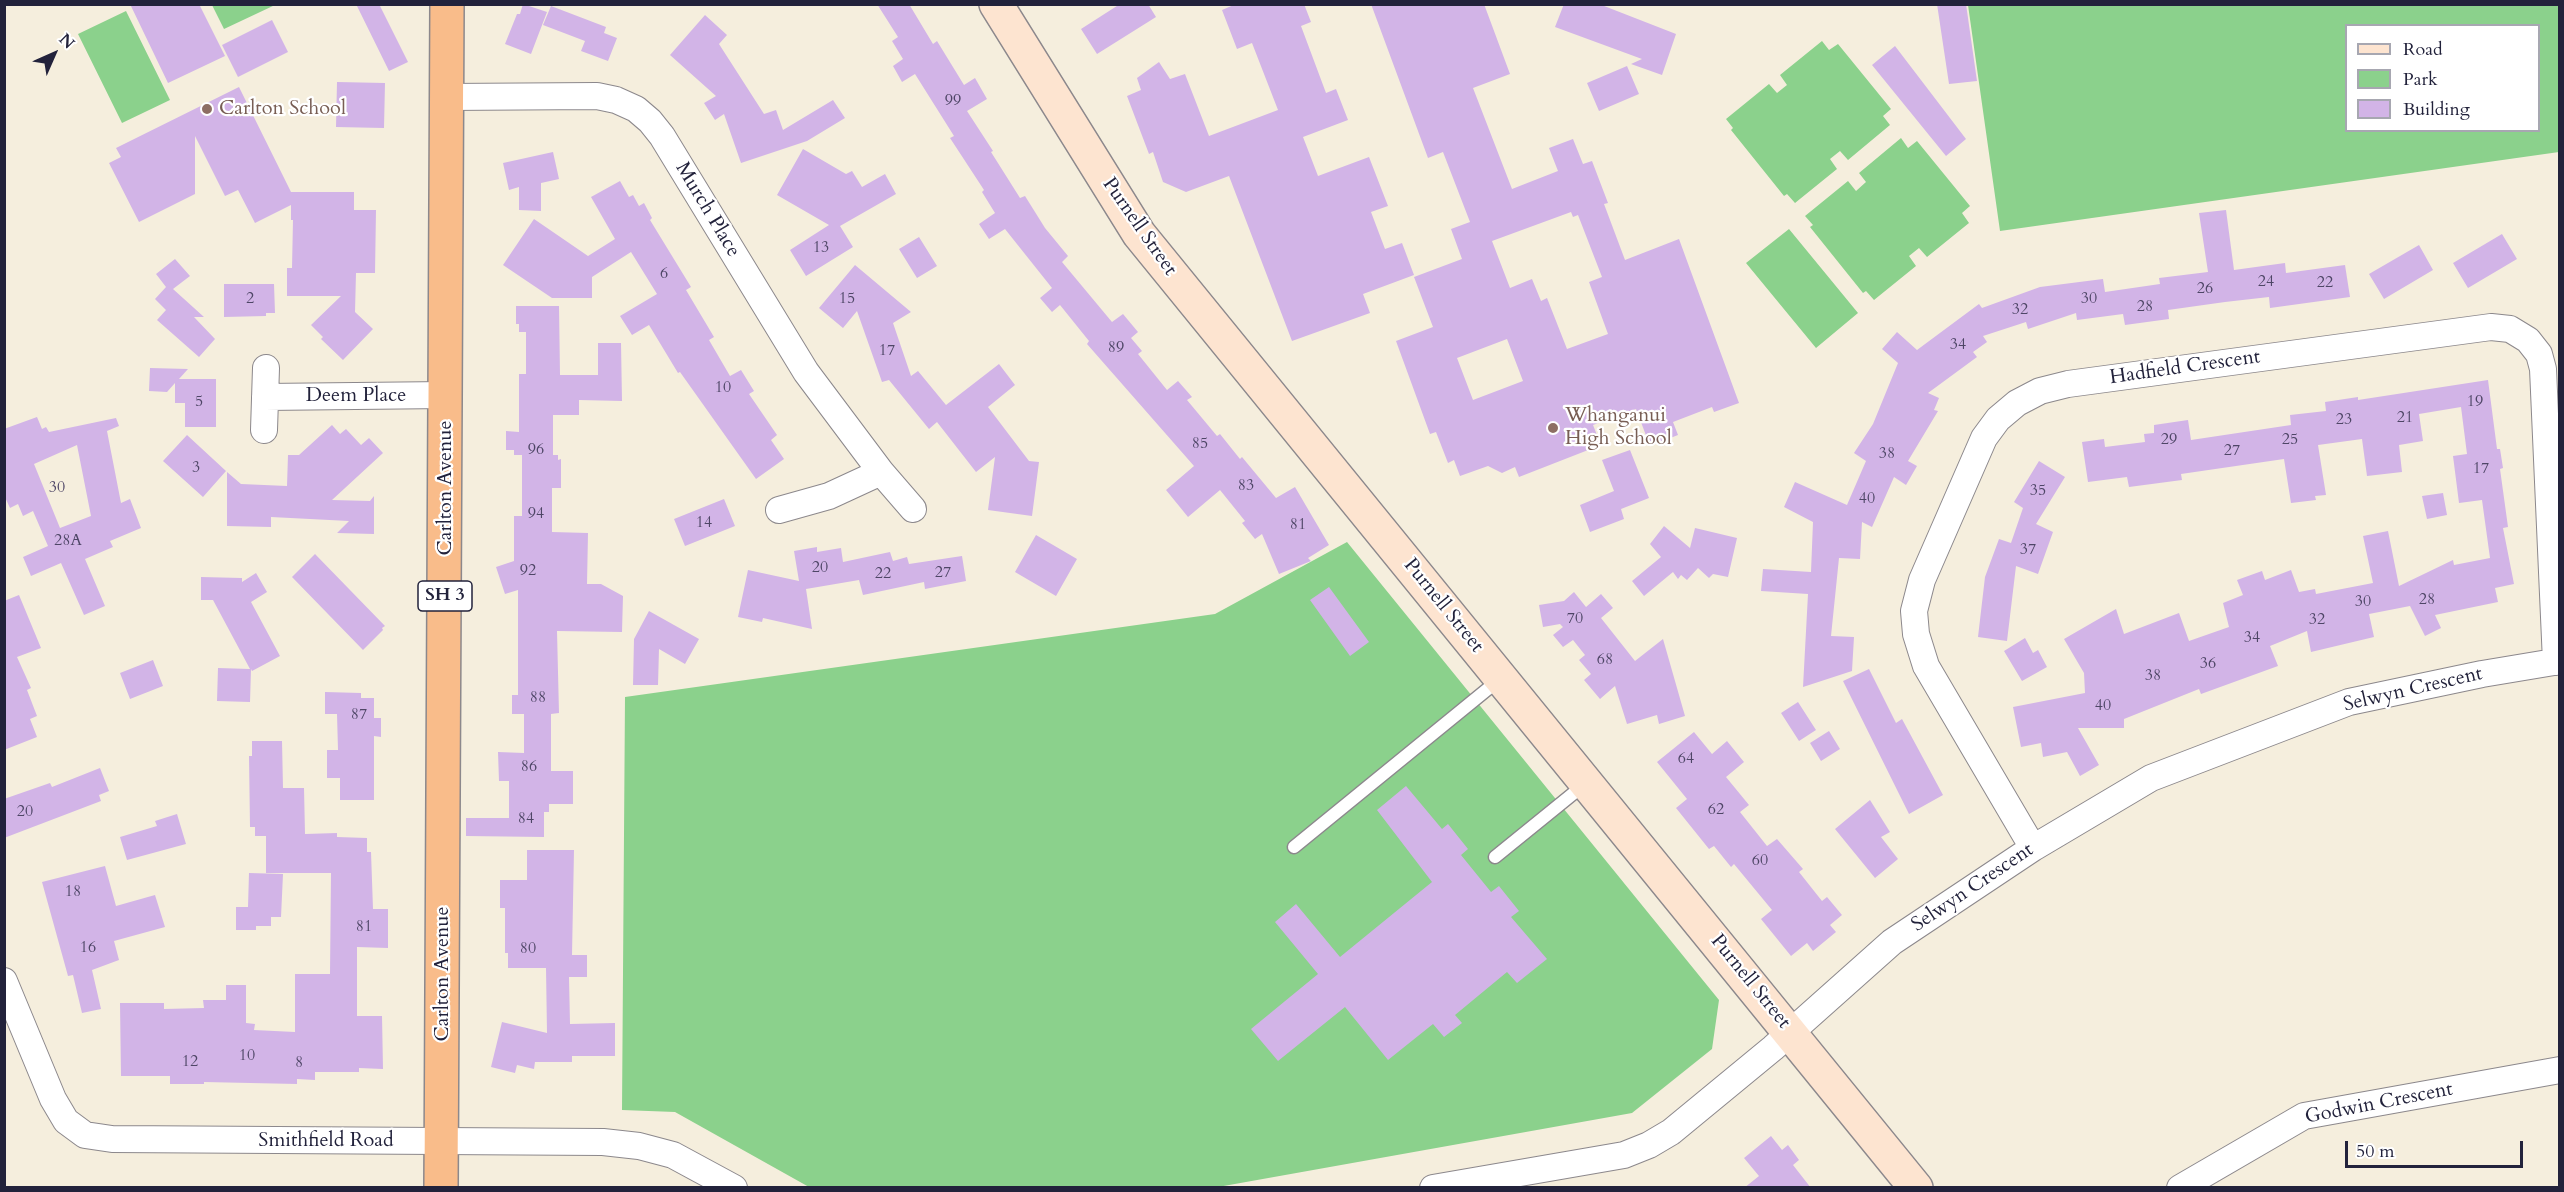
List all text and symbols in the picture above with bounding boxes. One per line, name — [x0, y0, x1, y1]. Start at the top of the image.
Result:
north arrow — [24, 24, 84, 84]
legend — [2345, 24, 2540, 132]
text: N — [54, 29, 79, 54]
text: Road — [2403, 37, 2443, 62]
text: Park — [2403, 67, 2438, 92]
house number: 99 — [945, 91, 961, 111]
place label: Carlton School — [219, 97, 346, 121]
text: Building — [2403, 97, 2470, 122]
marker: Carlton School — [200, 102, 214, 116]
street label: Murch Place — [669, 158, 745, 262]
street label: Purnell Street — [1096, 173, 1182, 281]
house number: 13 — [813, 238, 829, 258]
house number: 6 — [660, 264, 668, 284]
house number: 24 — [2258, 272, 2274, 292]
house number: 22 — [2317, 273, 2333, 293]
house number: 26 — [2197, 279, 2213, 299]
house number: 2 — [246, 289, 254, 309]
house number: 15 — [839, 289, 855, 309]
house number: 30 — [2081, 289, 2097, 309]
house number: 28 — [2137, 297, 2153, 317]
house number: 32 — [2012, 300, 2028, 320]
house number: 34 — [1950, 335, 1966, 355]
house number: 89 — [1108, 338, 1124, 358]
house number: 17 — [879, 341, 895, 361]
street label: Hadfield Crescent — [2108, 346, 2262, 390]
house number: 10 — [715, 378, 731, 398]
street label: Deem Place — [306, 384, 406, 408]
house number: 5 — [195, 392, 203, 412]
house number: 19 — [2467, 392, 2483, 412]
place label: Whanganui High School — [1565, 404, 1672, 451]
house number: 21 — [2397, 408, 2413, 428]
house number: 23 — [2336, 410, 2352, 430]
street label: Carlton Avenue — [434, 420, 458, 556]
marker: Whanganui High School — [1546, 421, 1560, 435]
house number: 29 — [2161, 430, 2177, 450]
house number: 25 — [2282, 430, 2298, 450]
house number: 85 — [1192, 434, 1208, 454]
house number: 96 — [528, 440, 544, 460]
house number: 27 — [2224, 441, 2240, 461]
house number: 38 — [1879, 444, 1895, 464]
house number: 3 — [192, 458, 200, 478]
house number: 17 — [2473, 459, 2489, 479]
house number: 83 — [1238, 476, 1254, 496]
house number: 30 — [49, 478, 65, 498]
house number: 35 — [2030, 481, 2046, 501]
house number: 40 — [1859, 489, 1875, 509]
house number: 94 — [528, 504, 544, 524]
house number: 14 — [696, 513, 712, 533]
house number: 81 — [1290, 515, 1306, 535]
house number: 28A — [54, 531, 82, 551]
house number: 37 — [2020, 540, 2036, 560]
street label: Purnell Street — [1398, 554, 1488, 658]
house number: 20 — [812, 558, 828, 578]
house number: 92 — [520, 561, 536, 581]
house number: 27 — [935, 563, 951, 583]
house number: 22 — [875, 564, 891, 584]
road number: SH 3 — [418, 581, 472, 611]
house number: 28 — [2419, 590, 2435, 610]
house number: 30 — [2355, 592, 2371, 612]
house number: 70 — [1567, 609, 1583, 629]
house number: 32 — [2309, 610, 2325, 630]
house number: 34 — [2244, 628, 2260, 648]
house number: 68 — [1597, 650, 1613, 670]
house number: 36 — [2200, 654, 2216, 674]
street label: Selwyn Crescent — [2341, 662, 2485, 718]
house number: 38 — [2145, 666, 2161, 686]
house number: 88 — [530, 688, 546, 708]
house number: 40 — [2095, 696, 2111, 716]
house number: 87 — [351, 705, 367, 725]
house number: 64 — [1678, 749, 1694, 769]
house number: 86 — [521, 757, 537, 777]
house number: 62 — [1708, 800, 1724, 820]
house number: 20 — [17, 802, 33, 822]
house number: 84 — [518, 809, 534, 829]
street label: Selwyn Crescent — [1908, 838, 2038, 938]
house number: 60 — [1752, 851, 1768, 871]
house number: 18 — [65, 882, 81, 902]
street label: Carlton Avenue — [431, 906, 455, 1042]
house number: 81 — [356, 917, 372, 937]
street label: Purnell Street — [1705, 930, 1795, 1034]
house number: 16 — [80, 938, 96, 958]
house number: 80 — [520, 939, 536, 959]
house number: 10 — [239, 1046, 255, 1066]
house number: 12 — [182, 1052, 198, 1072]
house number: 8 — [295, 1053, 303, 1073]
street label: Godwin Crescent — [2303, 1078, 2455, 1130]
street label: Smithfield Road — [258, 1129, 394, 1153]
scale bar — [2348, 1129, 2526, 1167]
text: 50 m — [2356, 1139, 2395, 1164]

